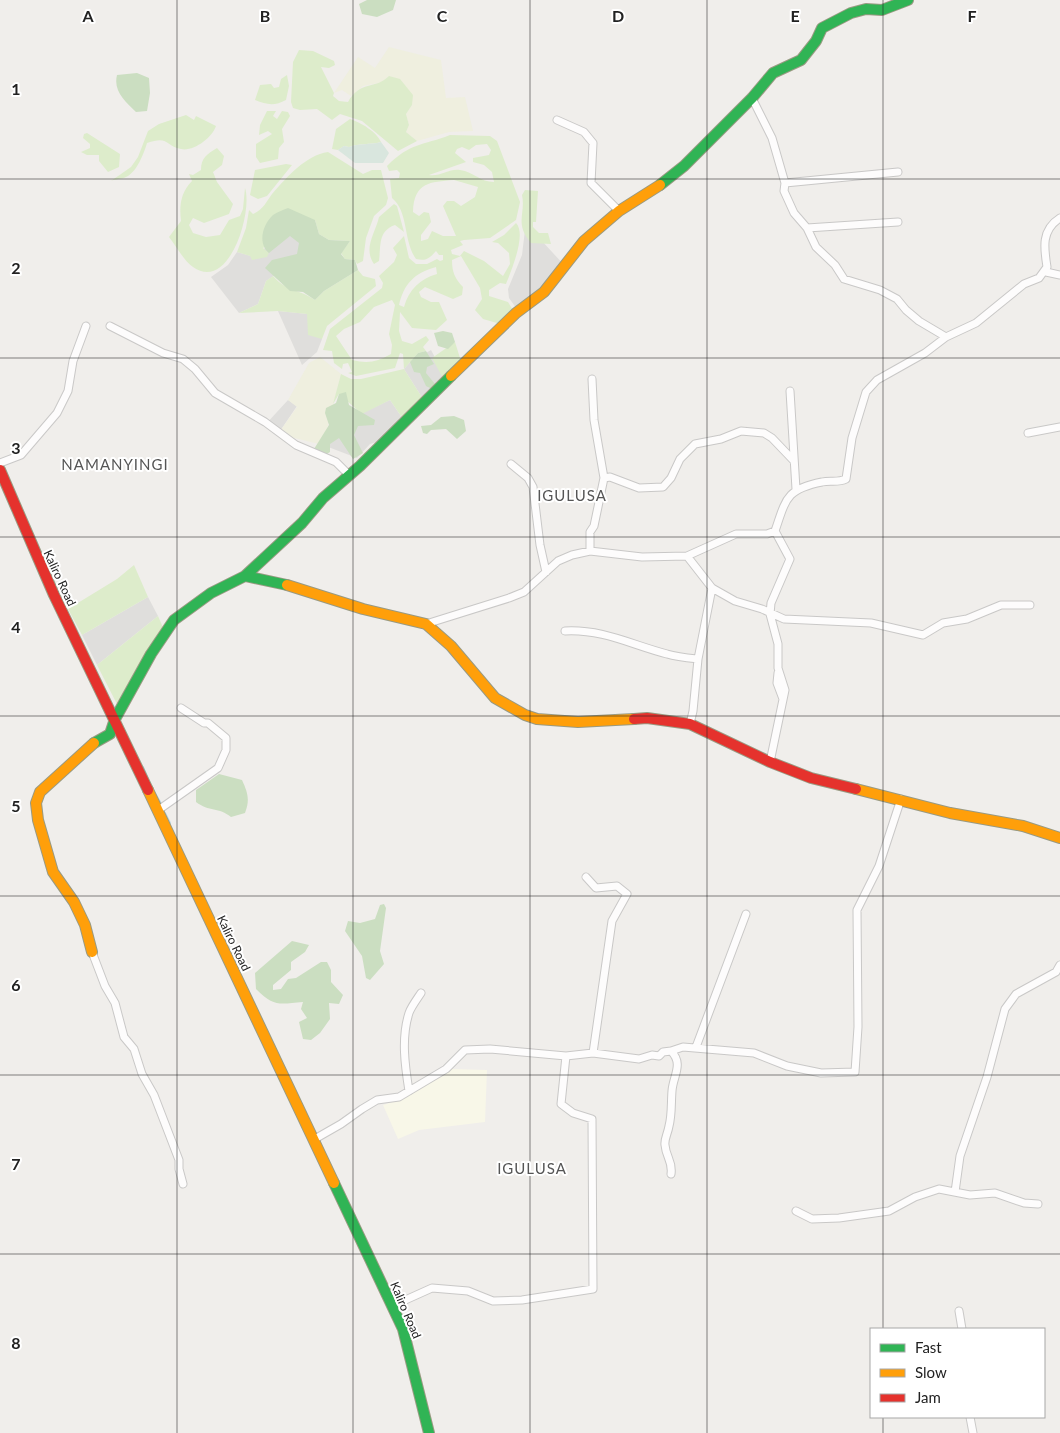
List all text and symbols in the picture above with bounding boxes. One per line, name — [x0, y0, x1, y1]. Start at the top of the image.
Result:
text: A — [81, 6, 94, 25]
text: B — [260, 6, 270, 25]
text: C — [437, 6, 448, 25]
text: D — [612, 6, 624, 25]
text: E — [790, 6, 800, 25]
text: F — [967, 6, 977, 25]
text: 1 — [11, 79, 21, 98]
text: 2 — [11, 258, 21, 277]
text: 3 — [11, 438, 21, 457]
district label: NAMANYINGI — [61, 455, 169, 473]
district label: IGULUSA — [537, 486, 607, 504]
street label: Kaliro Road — [40, 548, 80, 608]
text: 4 — [11, 617, 21, 636]
text: 5 — [11, 796, 21, 815]
street label: Kaliro Road — [214, 913, 254, 973]
text: 6 — [11, 975, 21, 994]
text: 7 — [11, 1154, 21, 1173]
district label: IGULUSA — [497, 1159, 567, 1177]
street label: Kaliro Road — [387, 1279, 425, 1341]
legend — [870, 1328, 1045, 1418]
text: 8 — [11, 1333, 21, 1352]
text: Fast — [915, 1338, 942, 1356]
text: Slow — [915, 1363, 947, 1381]
text: Jam — [915, 1388, 941, 1406]

